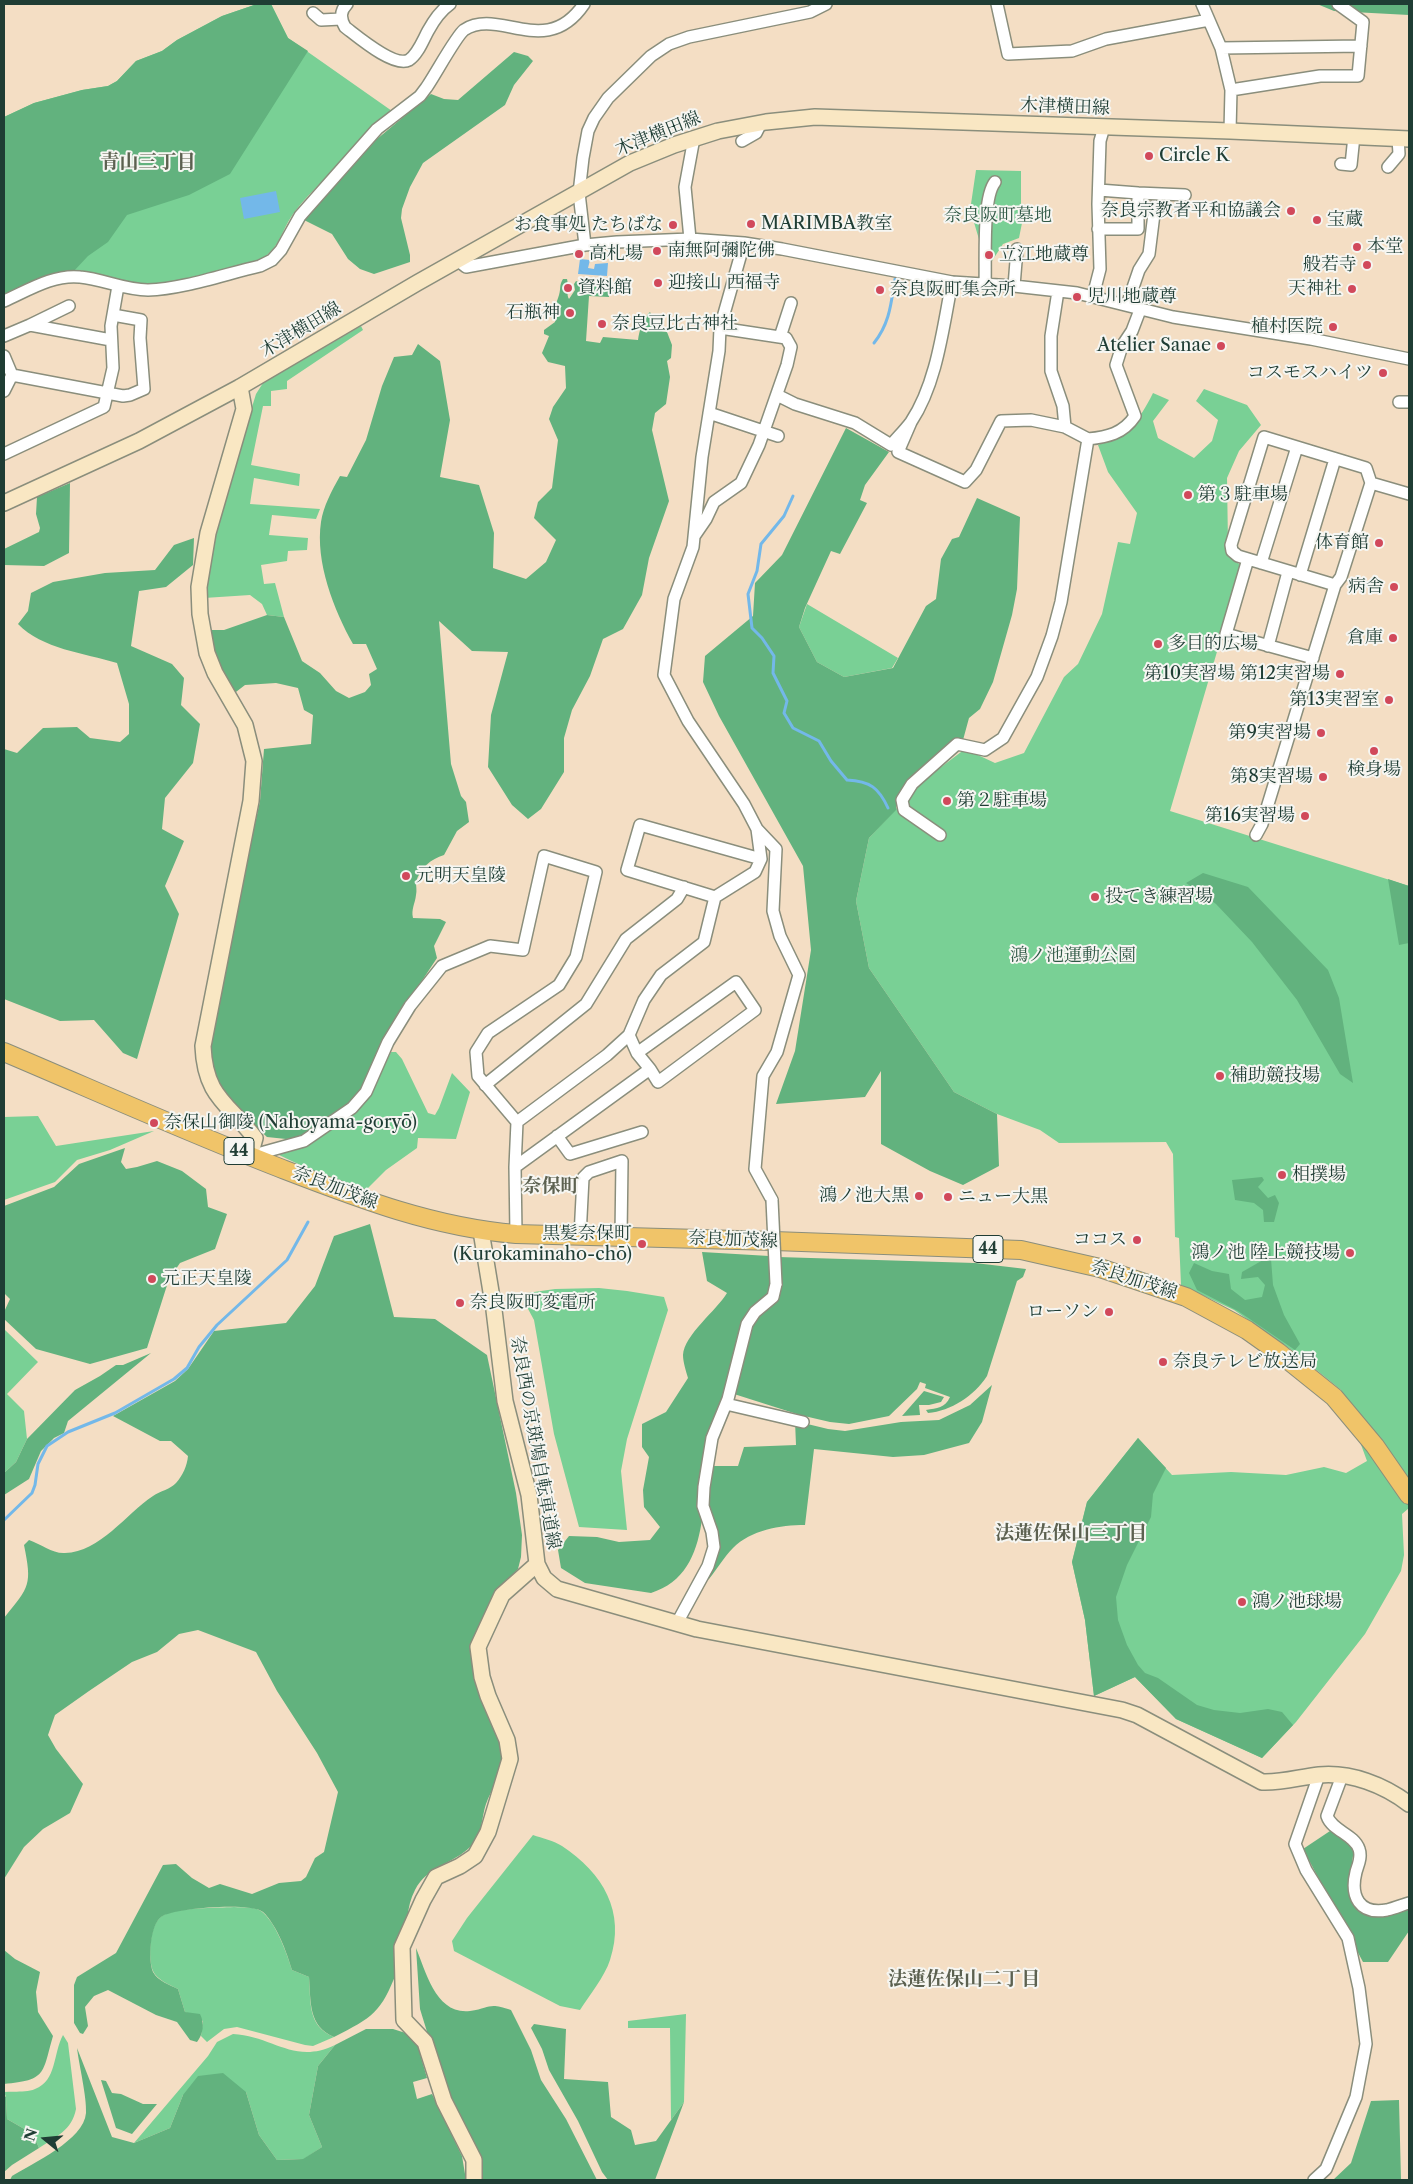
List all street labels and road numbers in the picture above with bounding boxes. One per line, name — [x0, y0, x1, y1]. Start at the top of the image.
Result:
street label: 木津横田線 — [1020, 95, 1110, 119]
street label: 木津横田線 — [612, 107, 704, 161]
street label: 木津横田線 — [257, 298, 345, 362]
road number: 44 — [224, 1138, 254, 1164]
street label: 奈良加茂線 — [289, 1162, 381, 1214]
street label: 奈良加茂線 — [688, 1228, 778, 1252]
road number: 44 — [973, 1236, 1003, 1262]
street label: 奈良加茂線 — [1088, 1256, 1180, 1304]
street label: 奈良西の京斑鳩自転車道線 — [506, 1335, 564, 1551]

